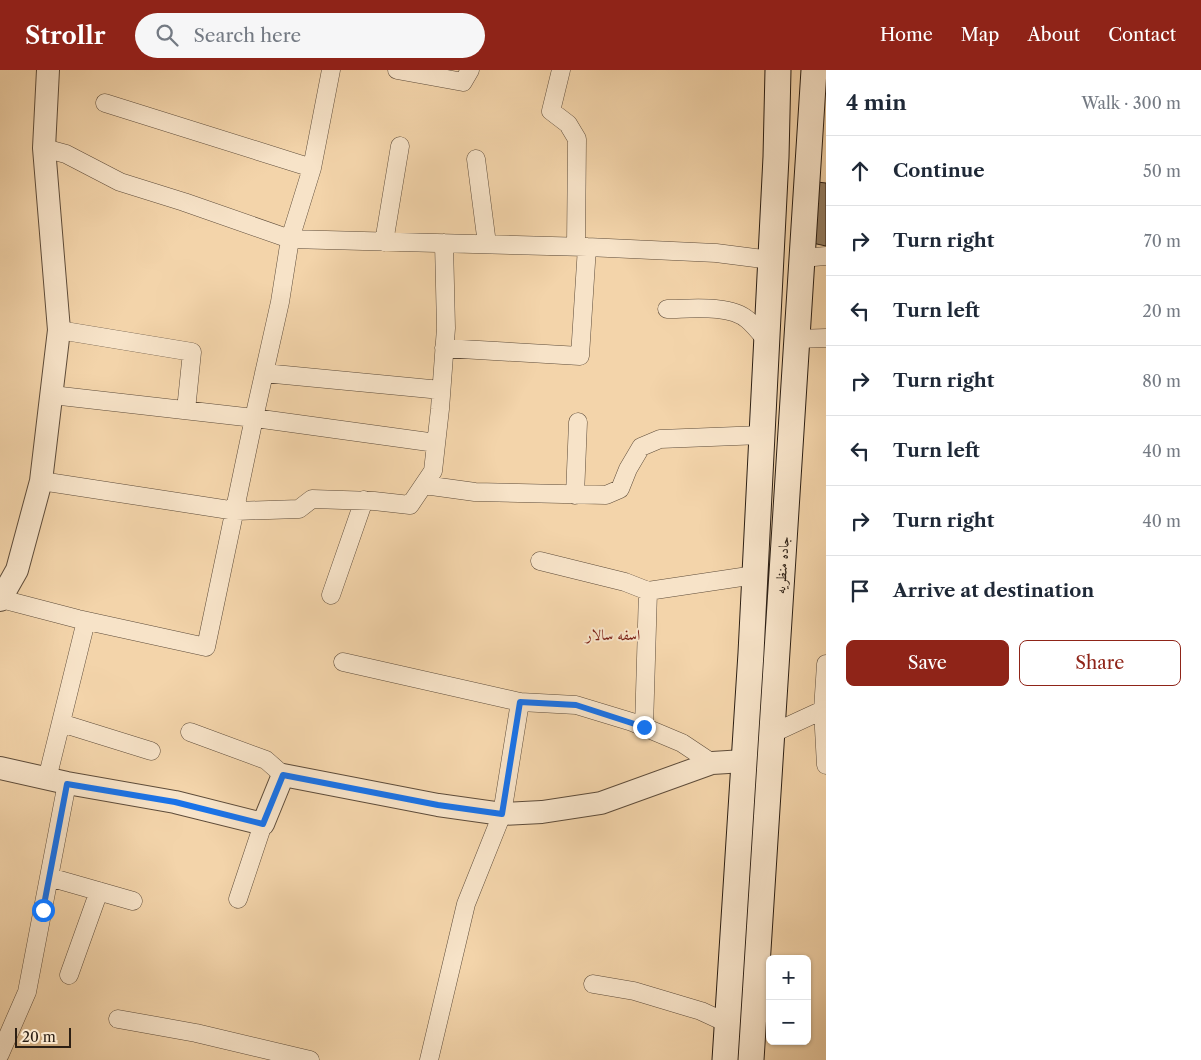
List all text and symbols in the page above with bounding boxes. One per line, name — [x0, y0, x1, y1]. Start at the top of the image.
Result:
search box — [135, 13, 485, 58]
text: Strollr — [25, 21, 105, 50]
icon: search — [153, 21, 181, 49]
text: Search here — [193, 24, 301, 47]
text: Home — [880, 24, 933, 46]
text: Map — [961, 24, 999, 46]
text: About — [1027, 24, 1080, 46]
text: Contact — [1108, 24, 1176, 46]
text: 4 min — [846, 90, 907, 115]
text: Walk · 300 m — [1082, 93, 1181, 113]
icon: ahead — [846, 157, 874, 185]
text: Continue — [893, 159, 985, 182]
text: 50 m — [1143, 161, 1181, 181]
icon: right — [846, 227, 874, 255]
text: Turn right — [893, 229, 994, 252]
text: 70 m — [1144, 231, 1181, 251]
icon: left — [846, 297, 874, 325]
text: Turn left — [893, 299, 980, 322]
text: 20 m — [1142, 301, 1181, 321]
icon: right — [846, 367, 874, 395]
text: Turn right — [893, 369, 994, 392]
text: 80 m — [1142, 371, 1181, 391]
icon: left — [846, 437, 874, 465]
text: Turn left — [893, 439, 980, 462]
text: 40 m — [1142, 441, 1181, 461]
icon: right — [846, 507, 874, 535]
text: Turn right — [893, 509, 994, 532]
text: 40 m — [1142, 511, 1181, 531]
street label: جاده منظریه — [771, 535, 793, 595]
icon: arrive — [846, 577, 874, 605]
text: Arrive at destination — [893, 579, 1094, 602]
district label: اسفه سالار — [584, 625, 640, 644]
button: Save — [846, 640, 1009, 686]
button: Share — [1019, 640, 1181, 686]
route end — [633, 716, 656, 739]
route start — [32, 899, 55, 922]
map controls — [766, 955, 811, 1045]
button: + — [766, 955, 811, 1000]
button: − — [766, 1000, 811, 1045]
scale bar — [15, 1025, 71, 1048]
text: 20 m — [22, 1028, 56, 1046]

